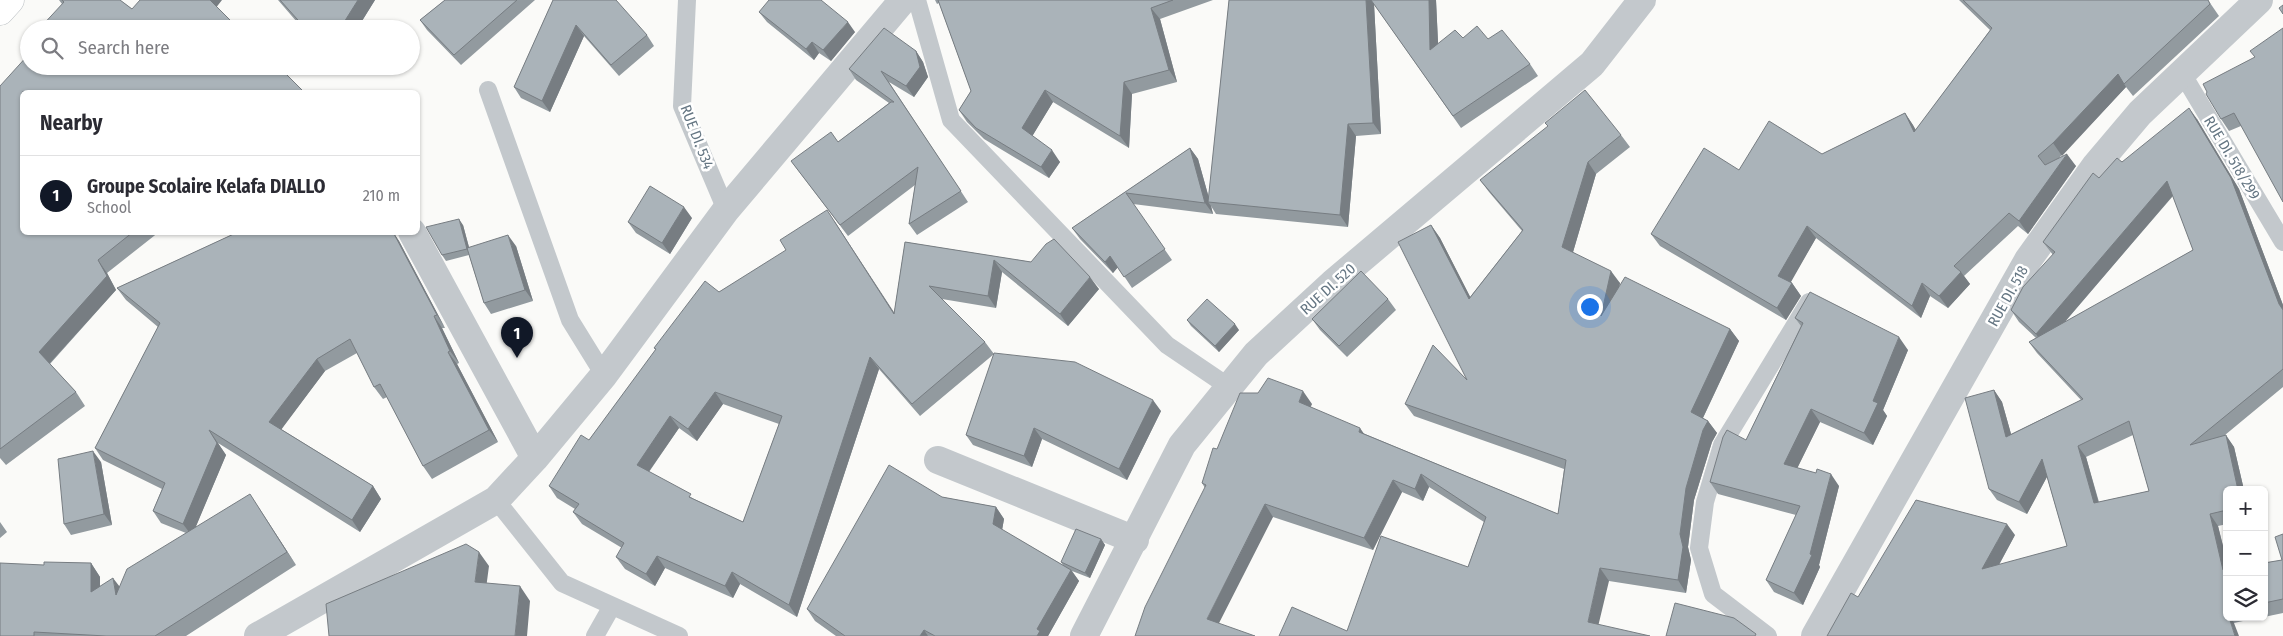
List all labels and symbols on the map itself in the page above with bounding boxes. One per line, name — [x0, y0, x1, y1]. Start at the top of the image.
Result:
street label: RUE DI. 534 — [676, 102, 718, 172]
street label: RUE DI. 518/299 — [2200, 113, 2264, 203]
street label: RUE DI. 520 — [1297, 260, 1359, 318]
street label: RUE DI. 518 — [1984, 263, 2032, 329]
your location — [1577, 294, 1603, 320]
pin: 1 — [501, 317, 533, 358]

